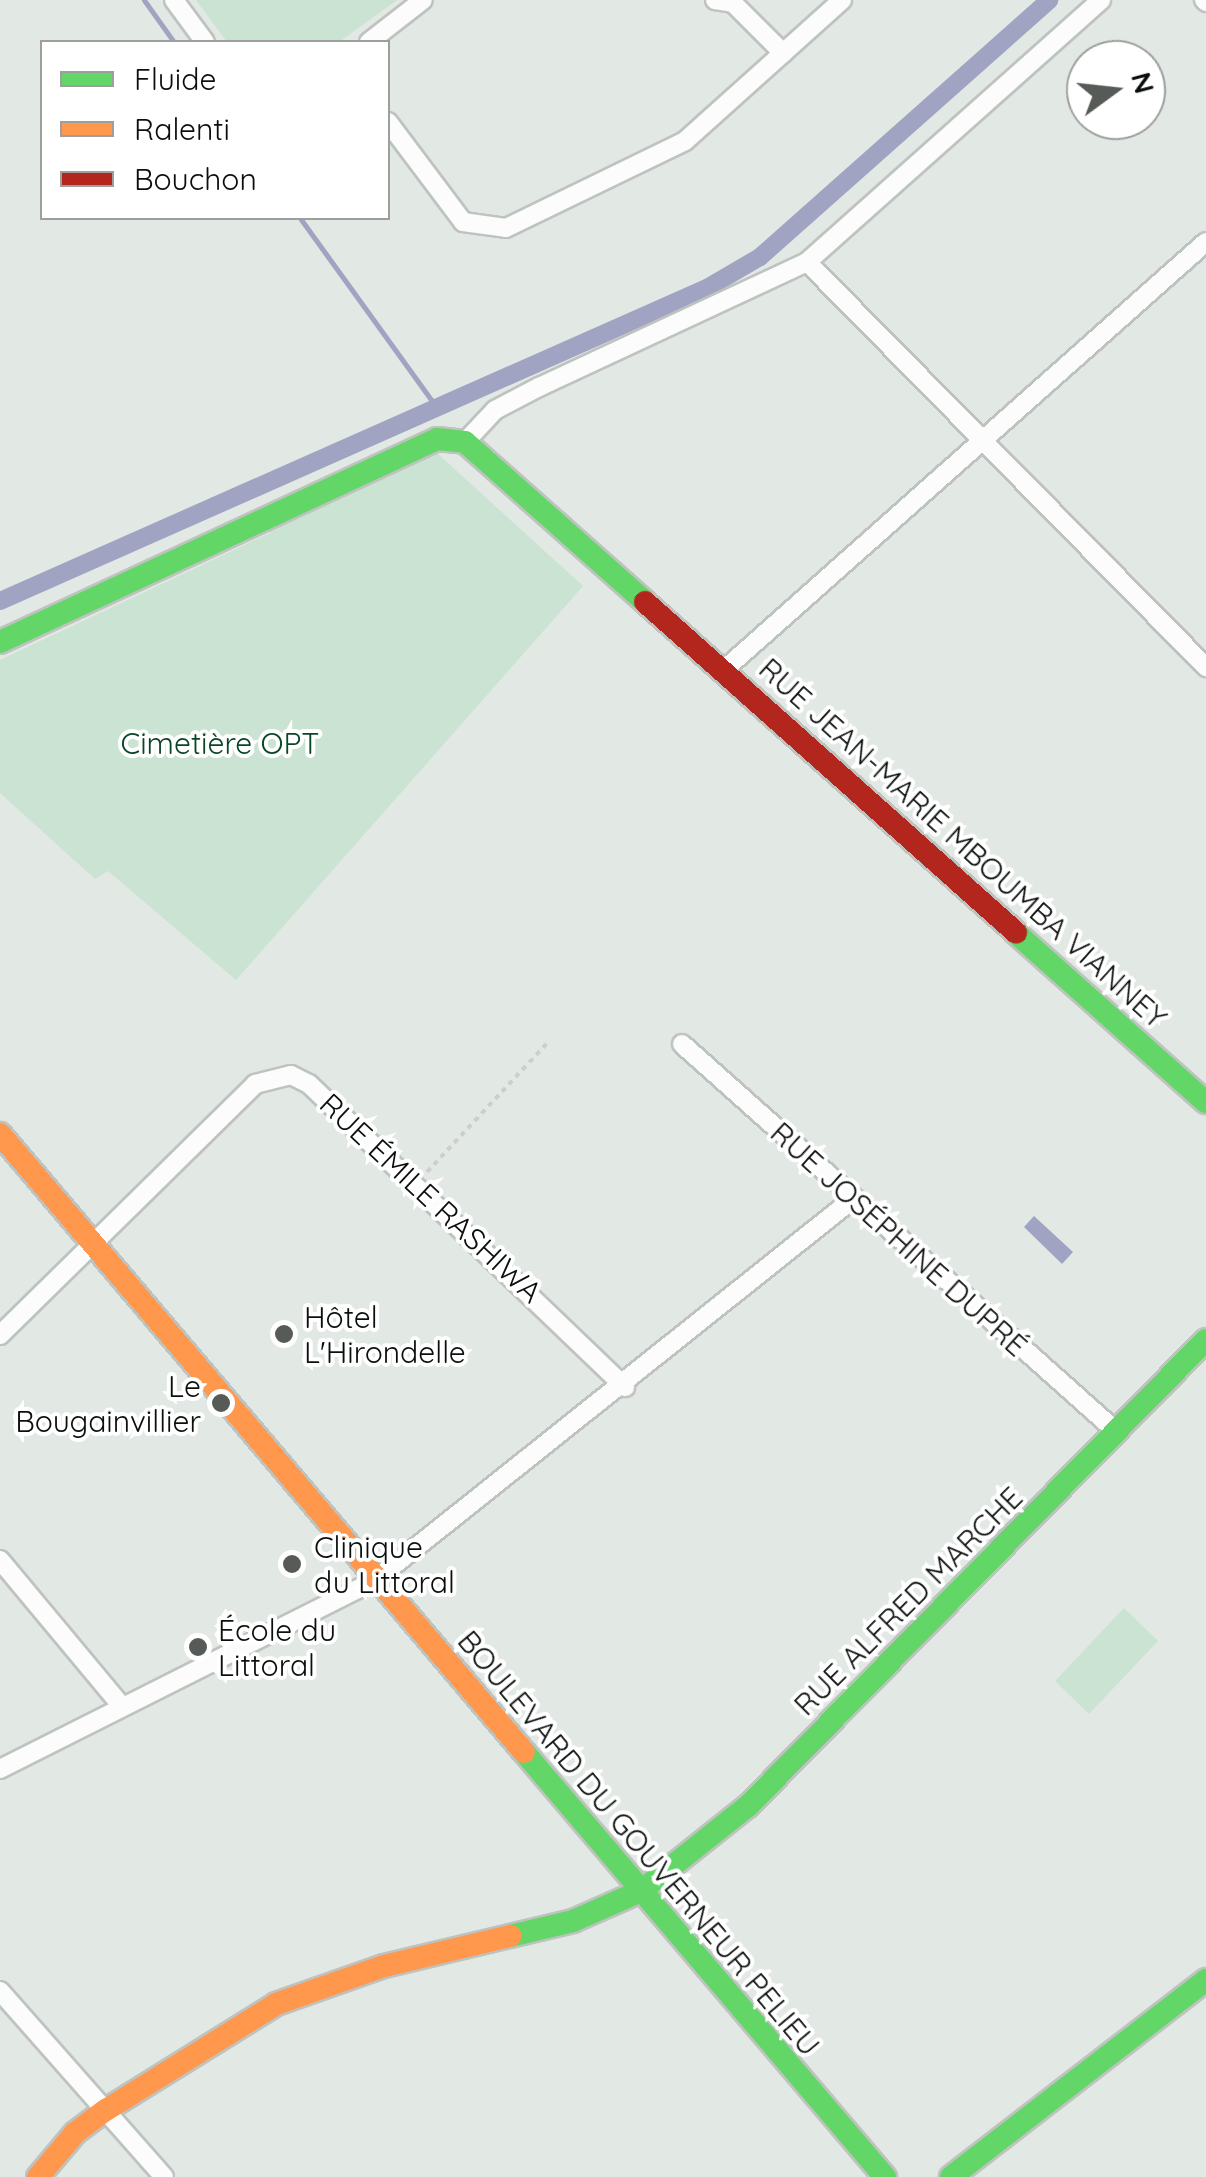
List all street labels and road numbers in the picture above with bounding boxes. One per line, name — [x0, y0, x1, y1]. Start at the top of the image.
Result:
street label: RUE JEAN-MARIE MBOUMBA VIANNEY — [752, 650, 1174, 1036]
street label: RUE ÉMILE RASHIWA — [313, 1086, 549, 1310]
street label: RUE JOSÉPHINE DUPRÉ — [763, 1114, 1035, 1364]
street label: RUE ALFRED MARCHE — [786, 1479, 1030, 1723]
street label: BOULEVARD DU GOUVERNEUR PELIEU — [450, 1623, 828, 2063]

